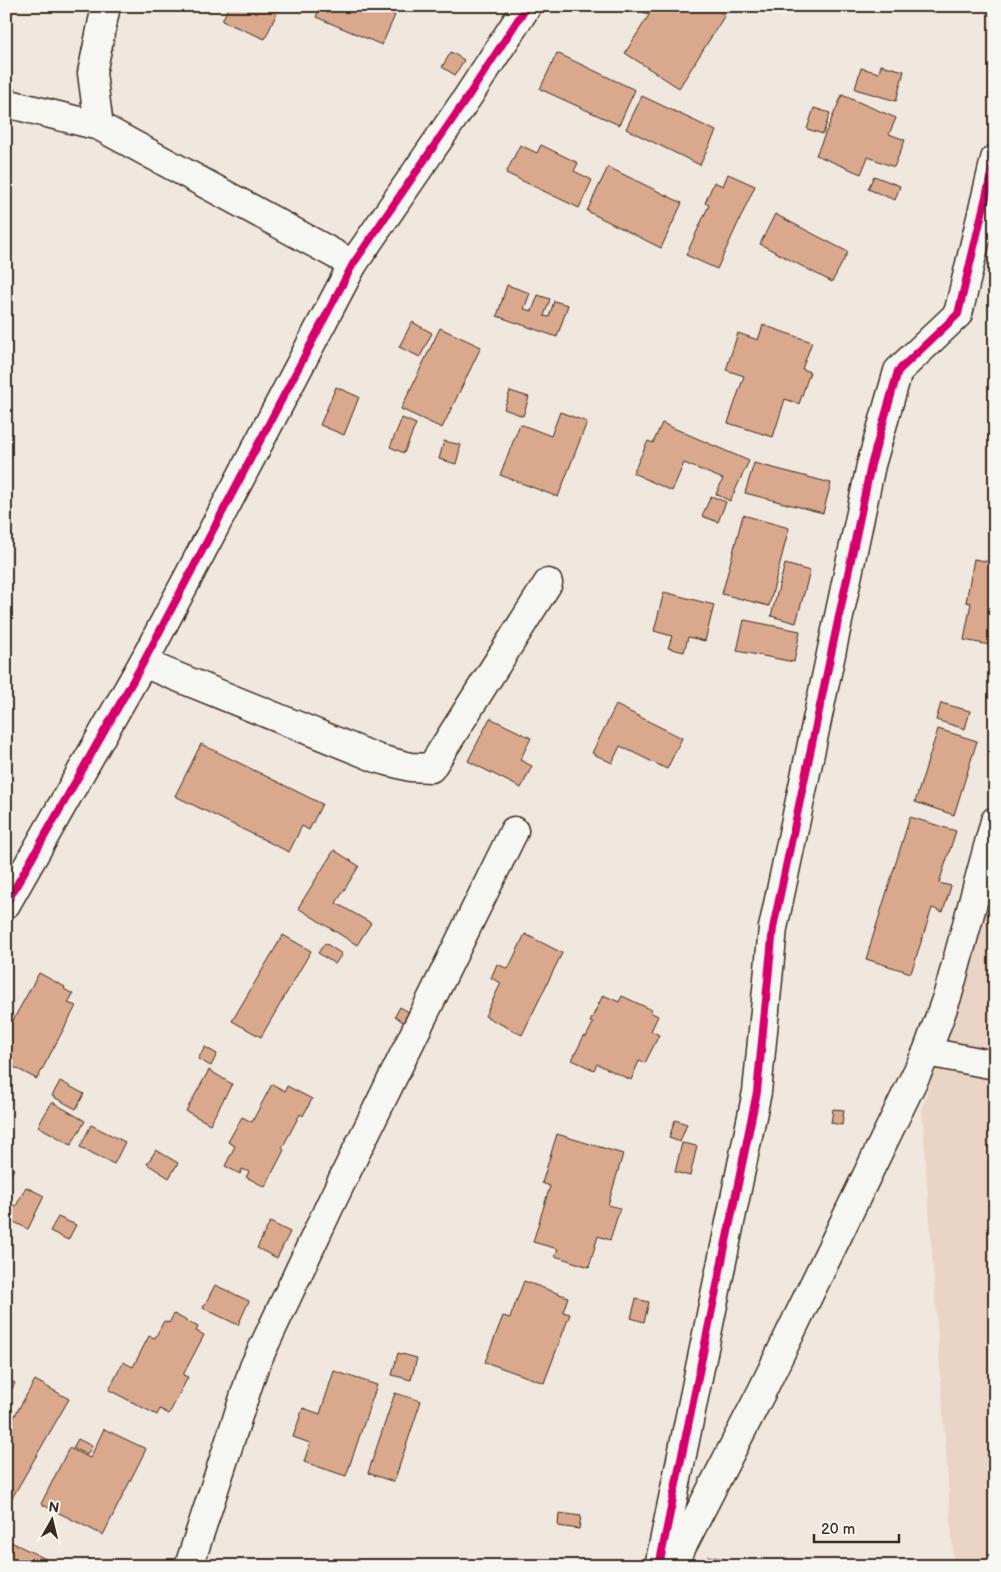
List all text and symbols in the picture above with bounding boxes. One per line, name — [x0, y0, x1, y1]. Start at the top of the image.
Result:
north arrow — [28, 1494, 78, 1544]
text: N — [47, 1498, 60, 1517]
scale bar — [814, 1512, 898, 1544]
text: 20 m — [821, 1520, 855, 1539]

